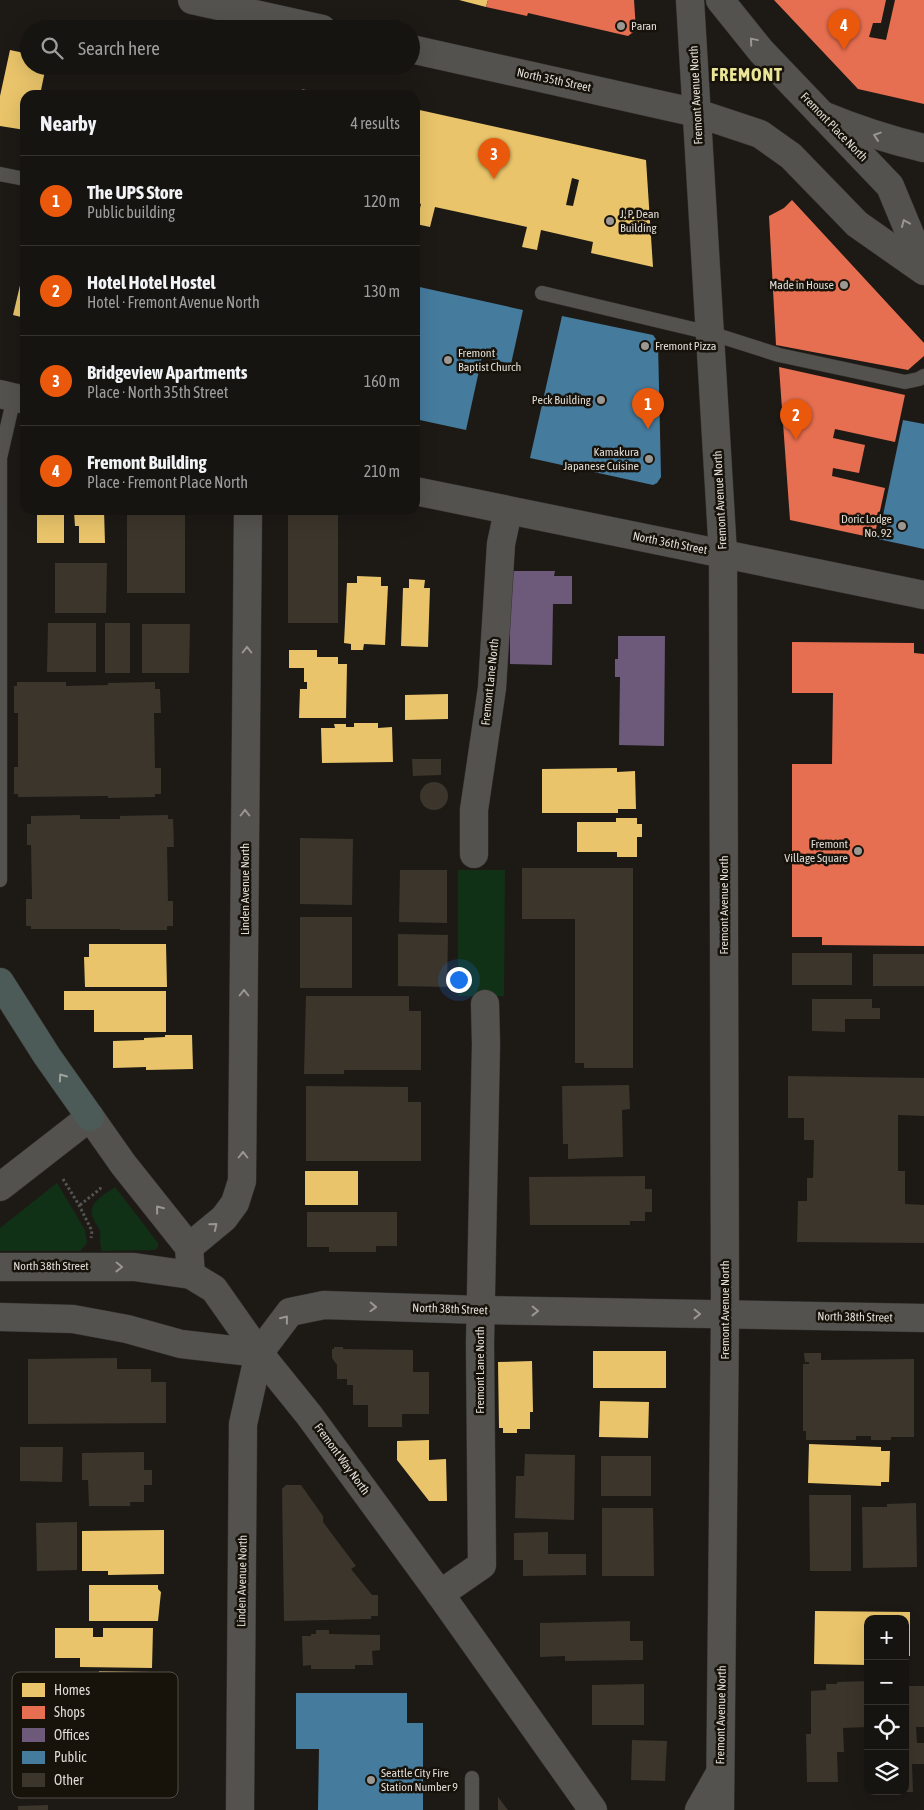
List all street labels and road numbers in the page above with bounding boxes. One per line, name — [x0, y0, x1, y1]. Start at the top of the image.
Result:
street label: Fremont Avenue North — [686, 45, 706, 145]
street label: North 35th Street — [516, 65, 593, 95]
street label: Fremont Place North — [798, 90, 870, 164]
street label: Fremont Avenue North — [710, 450, 730, 550]
street label: North 36th Street — [632, 529, 709, 557]
street label: Fremont Lane North — [478, 638, 502, 726]
street label: Linden Avenue North — [238, 843, 252, 935]
street label: Fremont Avenue North — [717, 855, 731, 955]
street label: North 38th Street — [13, 1259, 89, 1273]
street label: Fremont Avenue North — [718, 1260, 732, 1360]
street label: North 38th Street — [412, 1301, 489, 1317]
street label: North 38th Street — [817, 1309, 893, 1325]
street label: Fremont Lane North — [473, 1326, 487, 1414]
street label: Fremont Way North — [311, 1421, 373, 1497]
street label: Linden Avenue North — [234, 1535, 250, 1627]
street label: Fremont Avenue North — [713, 1665, 729, 1765]

